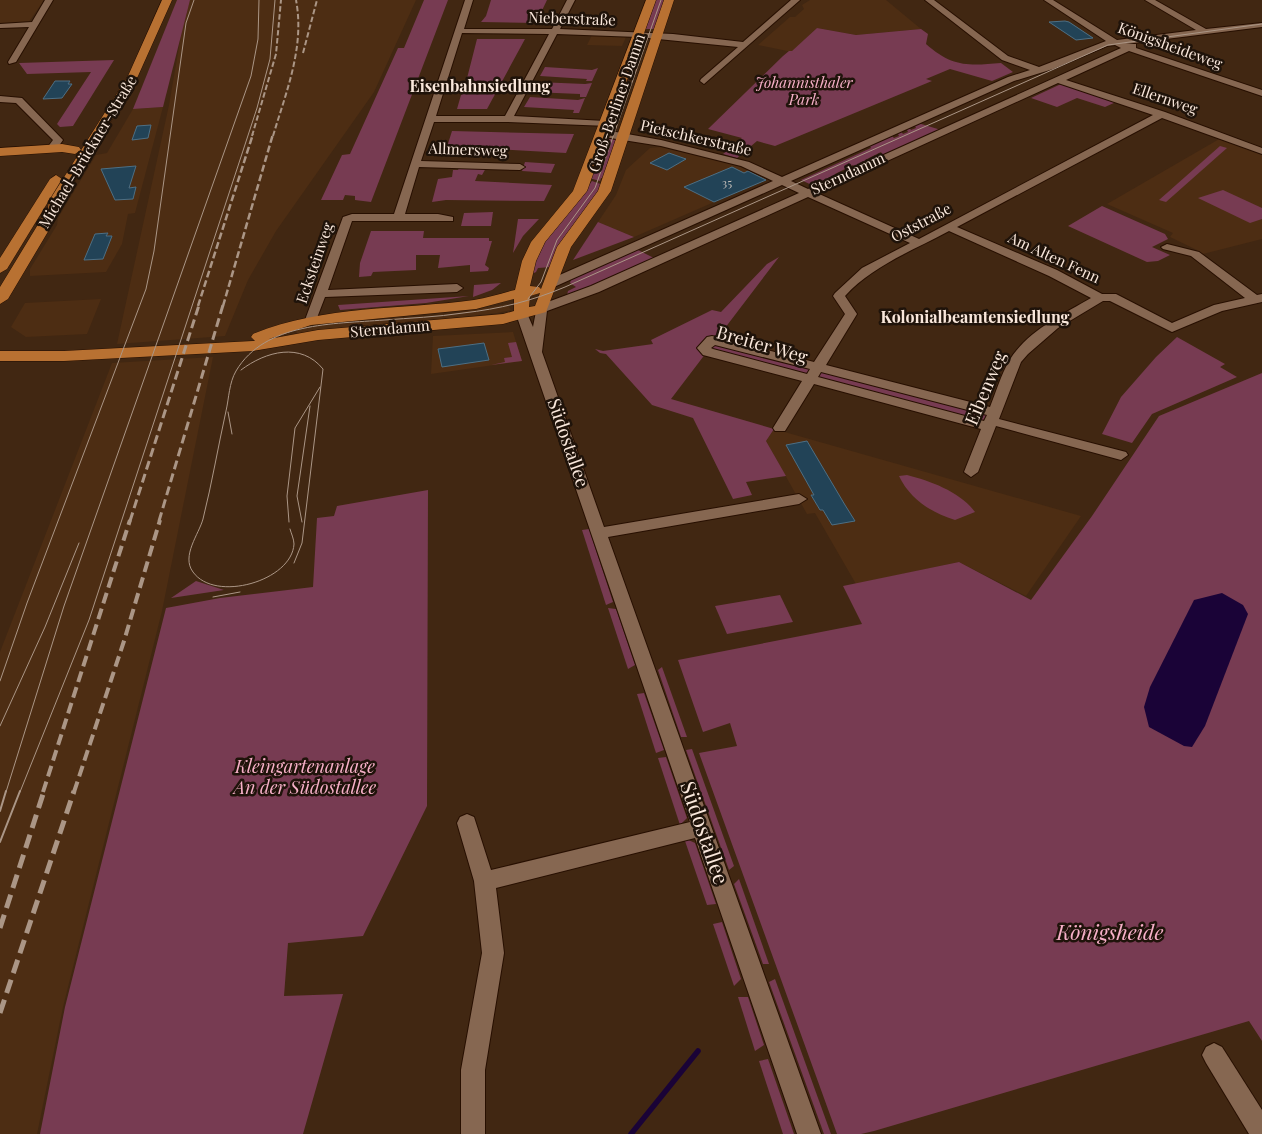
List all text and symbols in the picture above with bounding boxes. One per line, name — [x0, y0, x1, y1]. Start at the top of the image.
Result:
street label: Nieberstraße — [528, 6, 616, 30]
street label: Königsheideweg — [1115, 17, 1225, 73]
street label: Groß-Berliner Damm — [583, 30, 649, 174]
street label: Michael-Brückner-Straße — [34, 71, 141, 232]
park label: Johannisthaler Park — [755, 72, 853, 109]
district label: Eisenbahnsiedlung — [410, 75, 551, 96]
street label: Ellernweg — [1130, 78, 1201, 119]
street label: Pietschkerstraße — [639, 115, 754, 160]
street label: Allmersweg — [427, 138, 508, 160]
street label: Sterndamm — [807, 147, 888, 199]
house number: 35 — [722, 174, 732, 190]
street label: Oststraße — [887, 198, 954, 246]
street label: Ecksteinweg — [291, 219, 337, 306]
street label: Am Alten Fenn — [1004, 227, 1104, 287]
district label: Kolonialbeamtensiedlung — [881, 306, 1070, 327]
street label: Sterndamm — [349, 315, 431, 341]
street label: Breiter Weg — [714, 320, 811, 369]
street label: Eibenweg — [959, 346, 1012, 428]
street label: Südostallee — [543, 395, 595, 490]
park label: Kleingartenanlage An der Südostallee — [232, 754, 377, 799]
street label: Südostallee — [675, 777, 737, 888]
park label: Königsheide — [1056, 917, 1163, 945]

